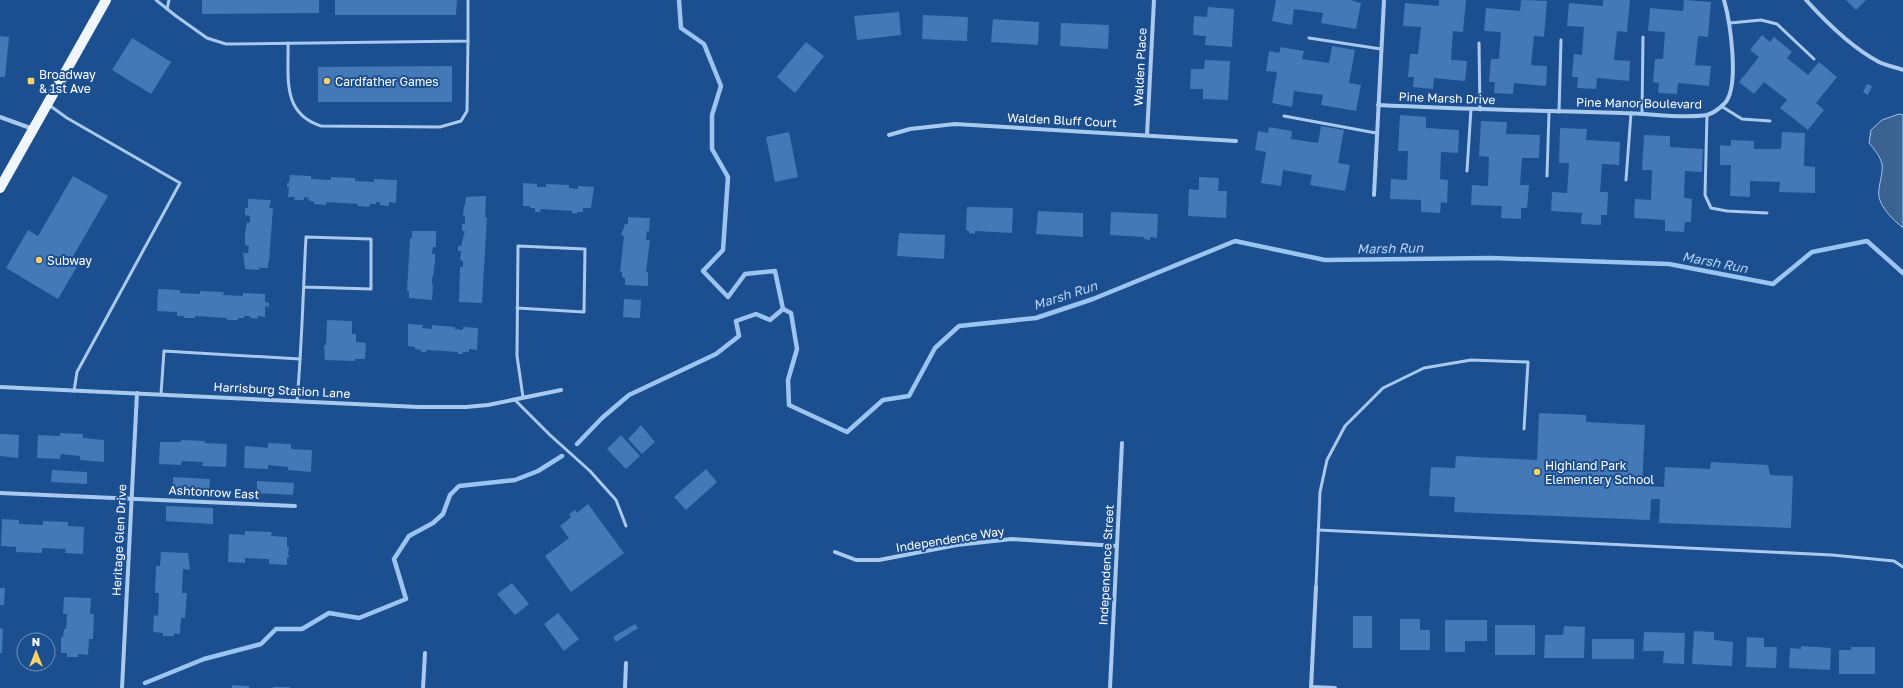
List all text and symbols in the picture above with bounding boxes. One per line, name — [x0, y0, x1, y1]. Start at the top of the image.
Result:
street label: Walden Place — [1130, 28, 1150, 106]
place label: Broadway & 1st Ave — [39, 67, 96, 96]
place label: Cardfather Games — [335, 74, 439, 89]
marker: Broadway & 1st Ave — [26, 76, 36, 86]
marker: Cardfather Games — [322, 76, 332, 86]
street label: Pine Marsh Drive — [1398, 89, 1496, 107]
street label: Pine Manor Boulevard — [1576, 94, 1702, 112]
street label: Walden Bluff Court — [1007, 110, 1117, 130]
water label: Marsh Run — [1357, 239, 1424, 257]
water label: Marsh Run — [1681, 248, 1750, 276]
place label: Subway — [47, 253, 92, 268]
marker: Subway — [34, 255, 44, 265]
water label: Marsh Run — [1031, 277, 1100, 313]
street label: Harrisburg Station Lane — [213, 379, 351, 401]
place label: Highland Park Elementery School — [1545, 458, 1654, 487]
marker: Highland Park Elementery School — [1532, 467, 1542, 477]
street label: Ashtonrow East — [168, 482, 260, 502]
street label: Heritage Glen Drive — [109, 484, 129, 596]
street label: Independence Street — [1095, 504, 1117, 626]
street label: Independence Way — [895, 523, 1006, 555]
north arrow — [16, 632, 56, 672]
text: N — [32, 635, 40, 648]

